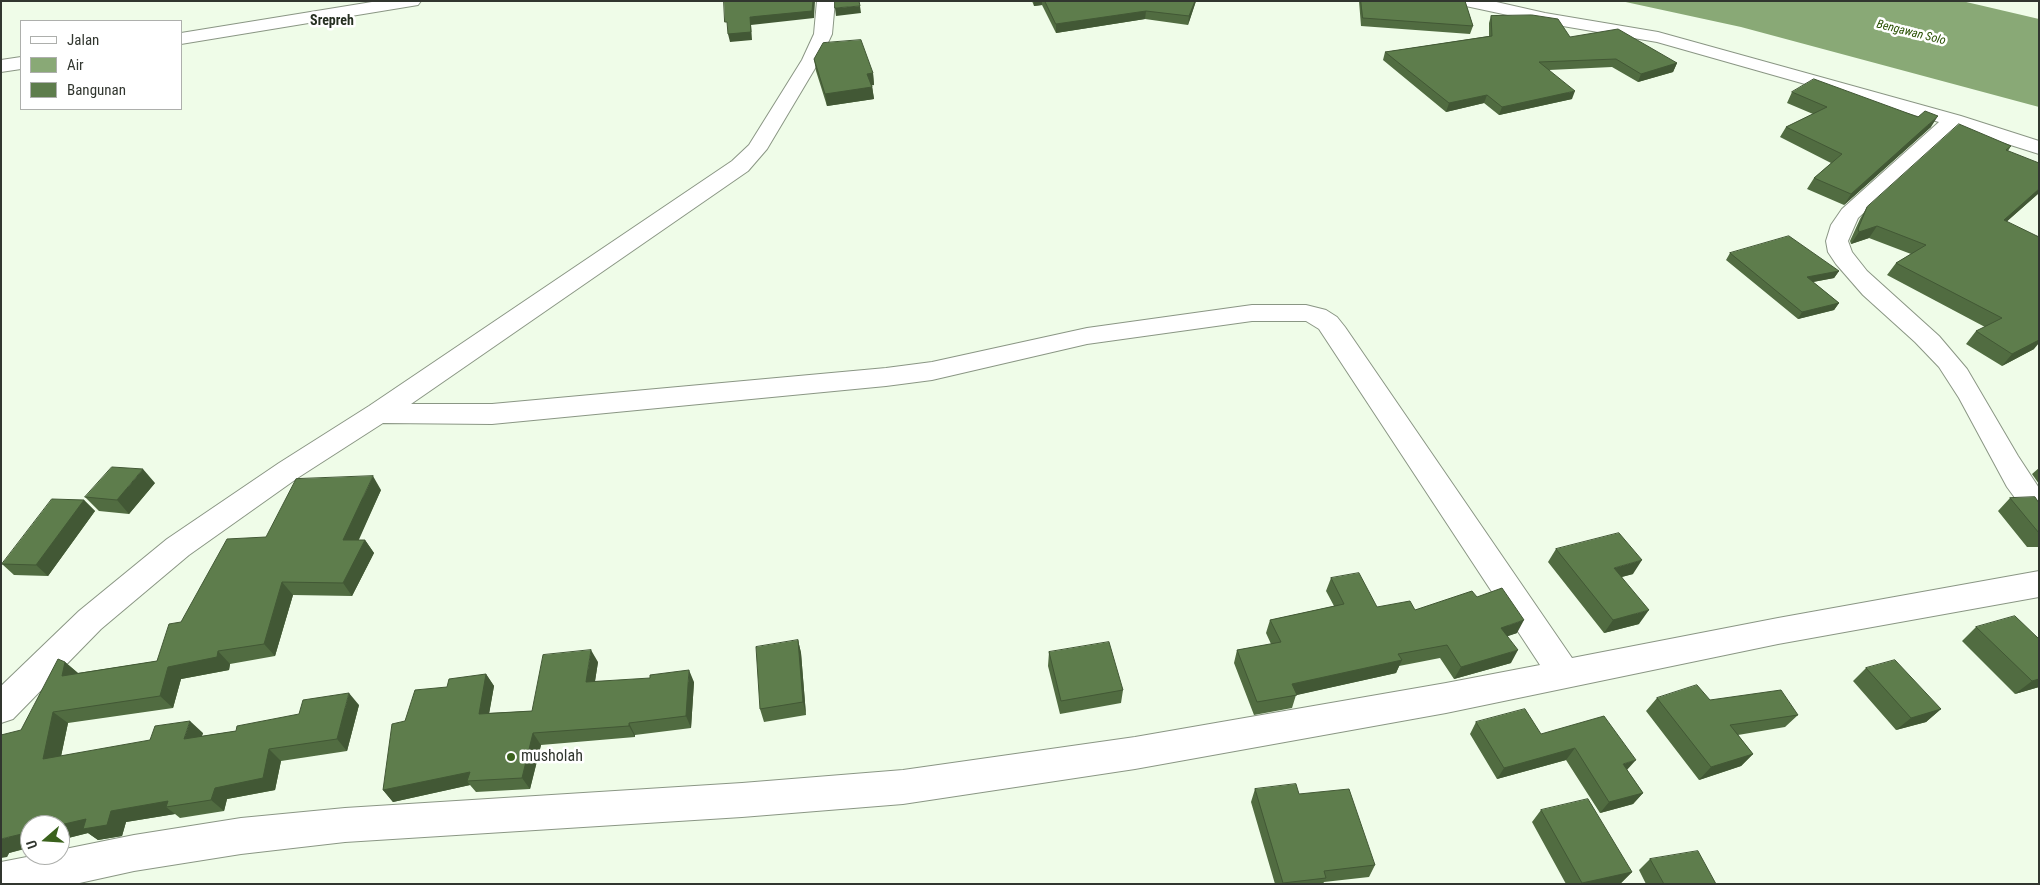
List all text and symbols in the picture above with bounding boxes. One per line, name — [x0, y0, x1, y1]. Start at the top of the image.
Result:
district label: Srepreh — [310, 13, 354, 29]
water label: Bengawan Solo — [1875, 17, 1947, 49]
legend — [20, 20, 182, 110]
text: Jalan — [67, 31, 99, 49]
text: Air — [67, 56, 84, 74]
text: Bangunan — [67, 81, 126, 99]
place label: musholah — [521, 747, 583, 767]
marker: musholah — [505, 751, 517, 763]
north arrow — [20, 815, 70, 865]
text: U — [23, 838, 41, 851]

